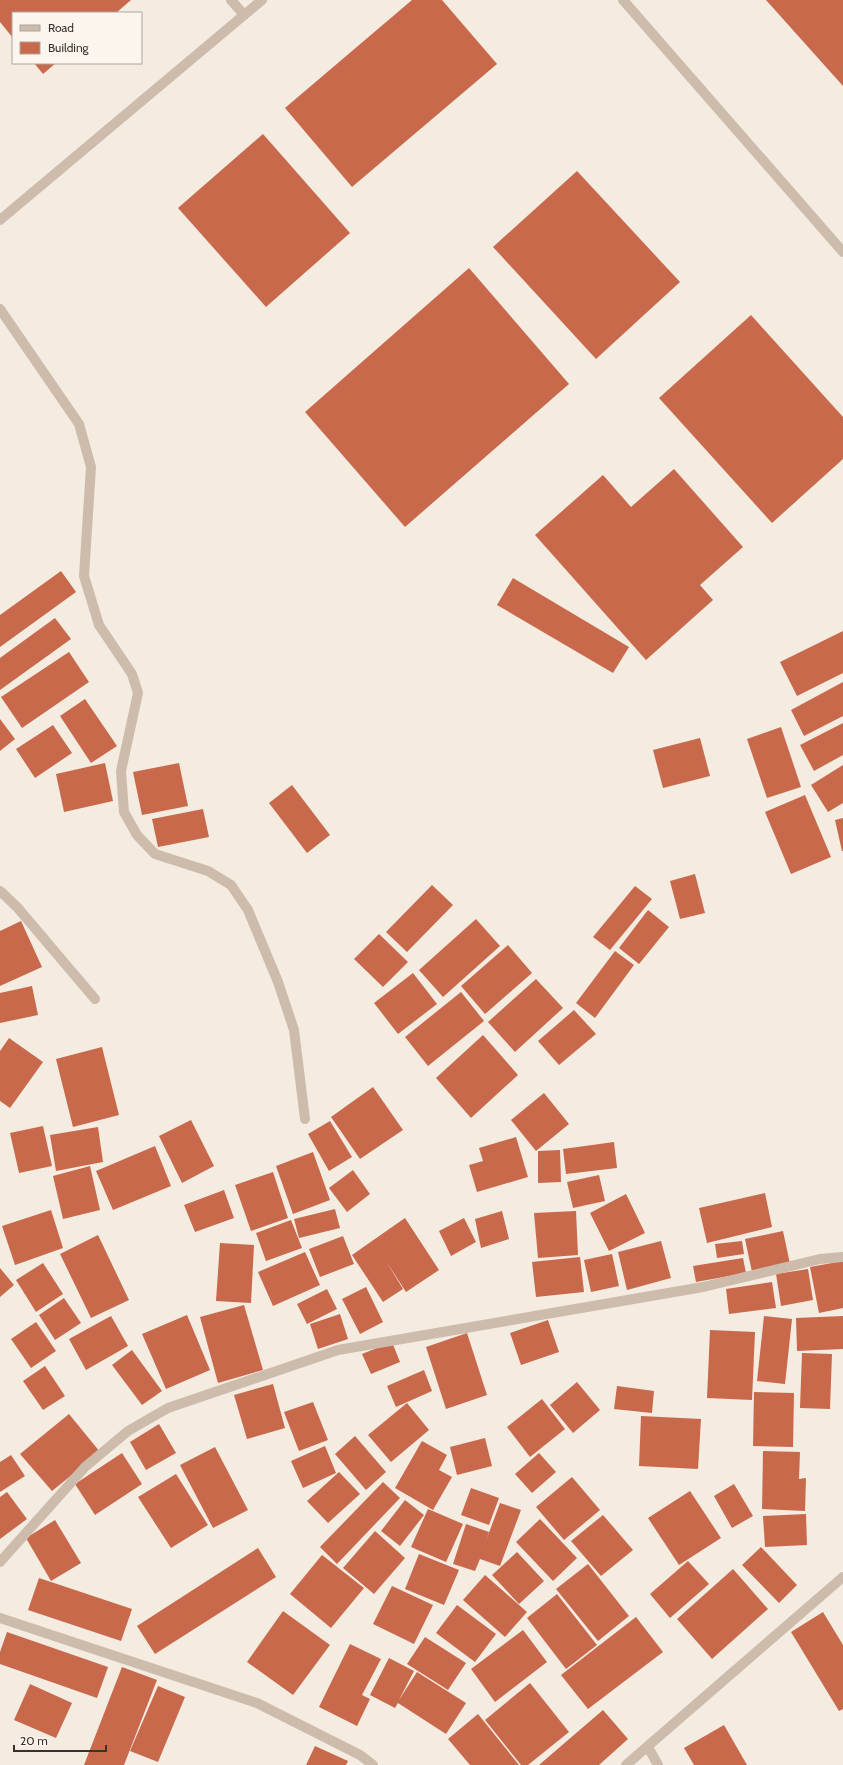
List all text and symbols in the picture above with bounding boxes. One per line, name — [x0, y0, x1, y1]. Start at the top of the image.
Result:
legend — [12, 12, 142, 64]
text: Road — [48, 20, 74, 35]
text: Building — [48, 40, 90, 55]
scale bar — [14, 1727, 106, 1753]
text: 20 m — [20, 1733, 48, 1748]

